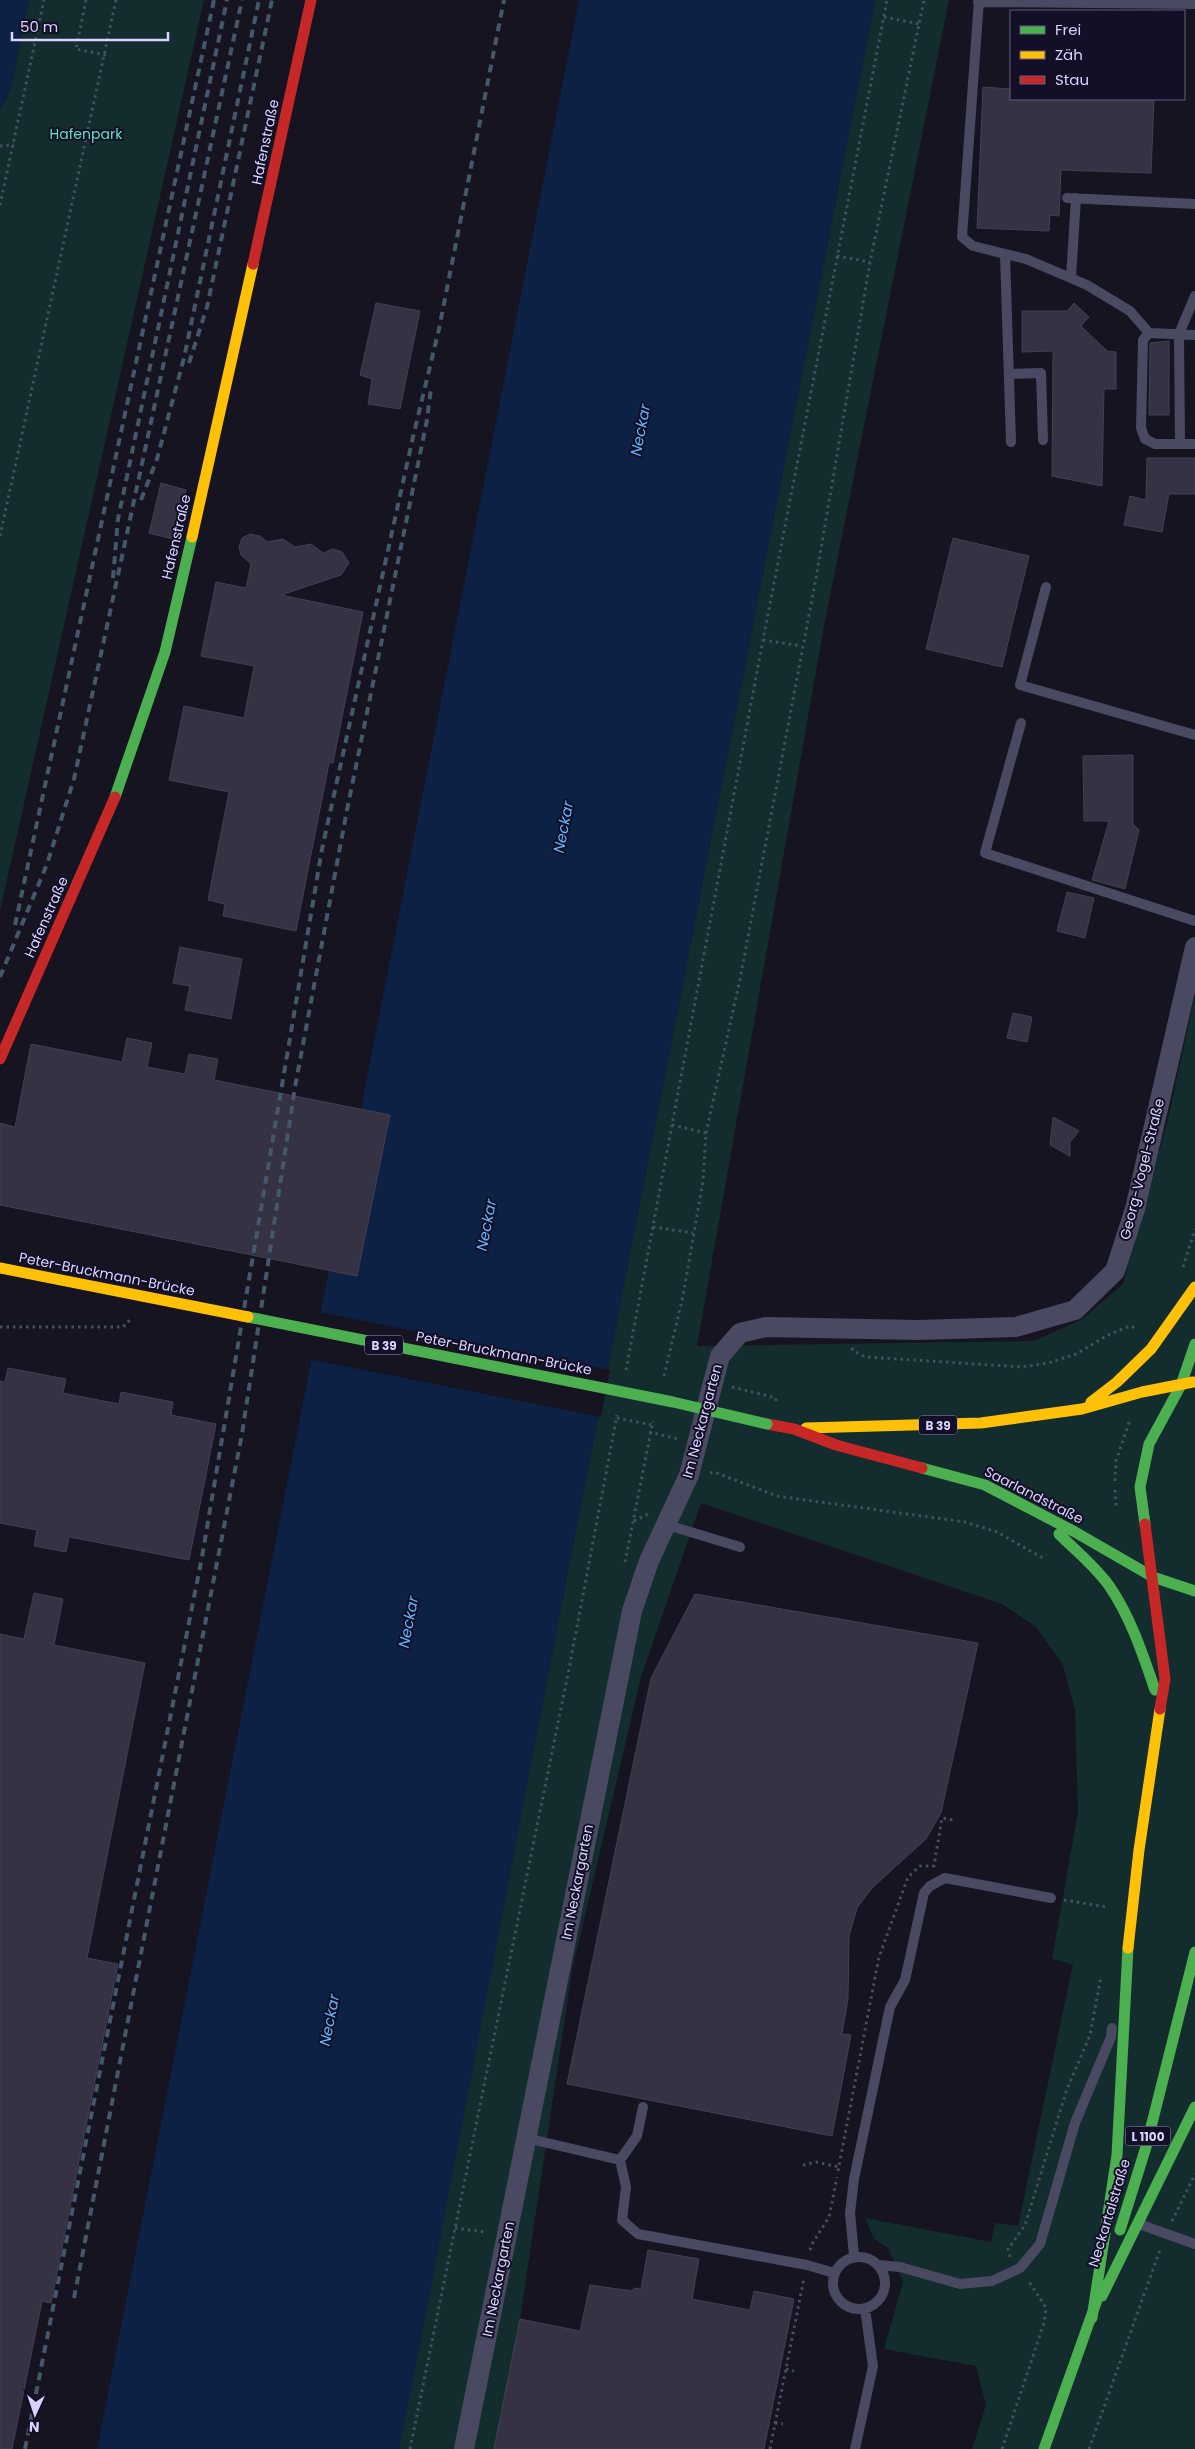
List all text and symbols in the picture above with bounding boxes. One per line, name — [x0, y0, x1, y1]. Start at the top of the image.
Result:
scale bar — [12, 10, 169, 42]
legend — [1010, 10, 1185, 100]
text: 50 m — [20, 16, 58, 37]
text: Frei — [1055, 19, 1081, 40]
text: Zäh — [1055, 44, 1083, 65]
text: Stau — [1055, 69, 1089, 90]
street label: Hafenstraße — [246, 97, 284, 186]
park label: Hafenpark — [50, 124, 123, 144]
water label: Neckar — [625, 402, 655, 458]
street label: Hafenstraße — [157, 492, 196, 581]
water label: Neckar — [548, 799, 578, 855]
street label: Hafenstraße — [19, 873, 73, 961]
street label: Georg-Vogel-Straße — [1115, 1096, 1169, 1242]
water label: Neckar — [471, 1197, 501, 1253]
street label: Peter-Bruckmann-Brücke — [17, 1247, 197, 1301]
street label: Peter-Bruckmann-Brücke — [414, 1326, 594, 1380]
road number: B 39 — [365, 1336, 403, 1354]
street label: Im Neckargarten — [677, 1362, 727, 1480]
road number: B 39 — [919, 1416, 957, 1434]
street label: Saarlandstraße — [981, 1461, 1087, 1529]
water label: Neckar — [393, 1594, 423, 1650]
street label: Im Neckargarten — [556, 1822, 598, 1942]
water label: Neckar — [314, 1992, 344, 2048]
road number: L 1100 — [1126, 2126, 1170, 2146]
street label: Neckartalstraße — [1083, 2156, 1135, 2270]
street label: Im Neckargarten — [477, 2219, 519, 2339]
north arrow — [10, 2389, 60, 2439]
text: N — [29, 2417, 40, 2437]

